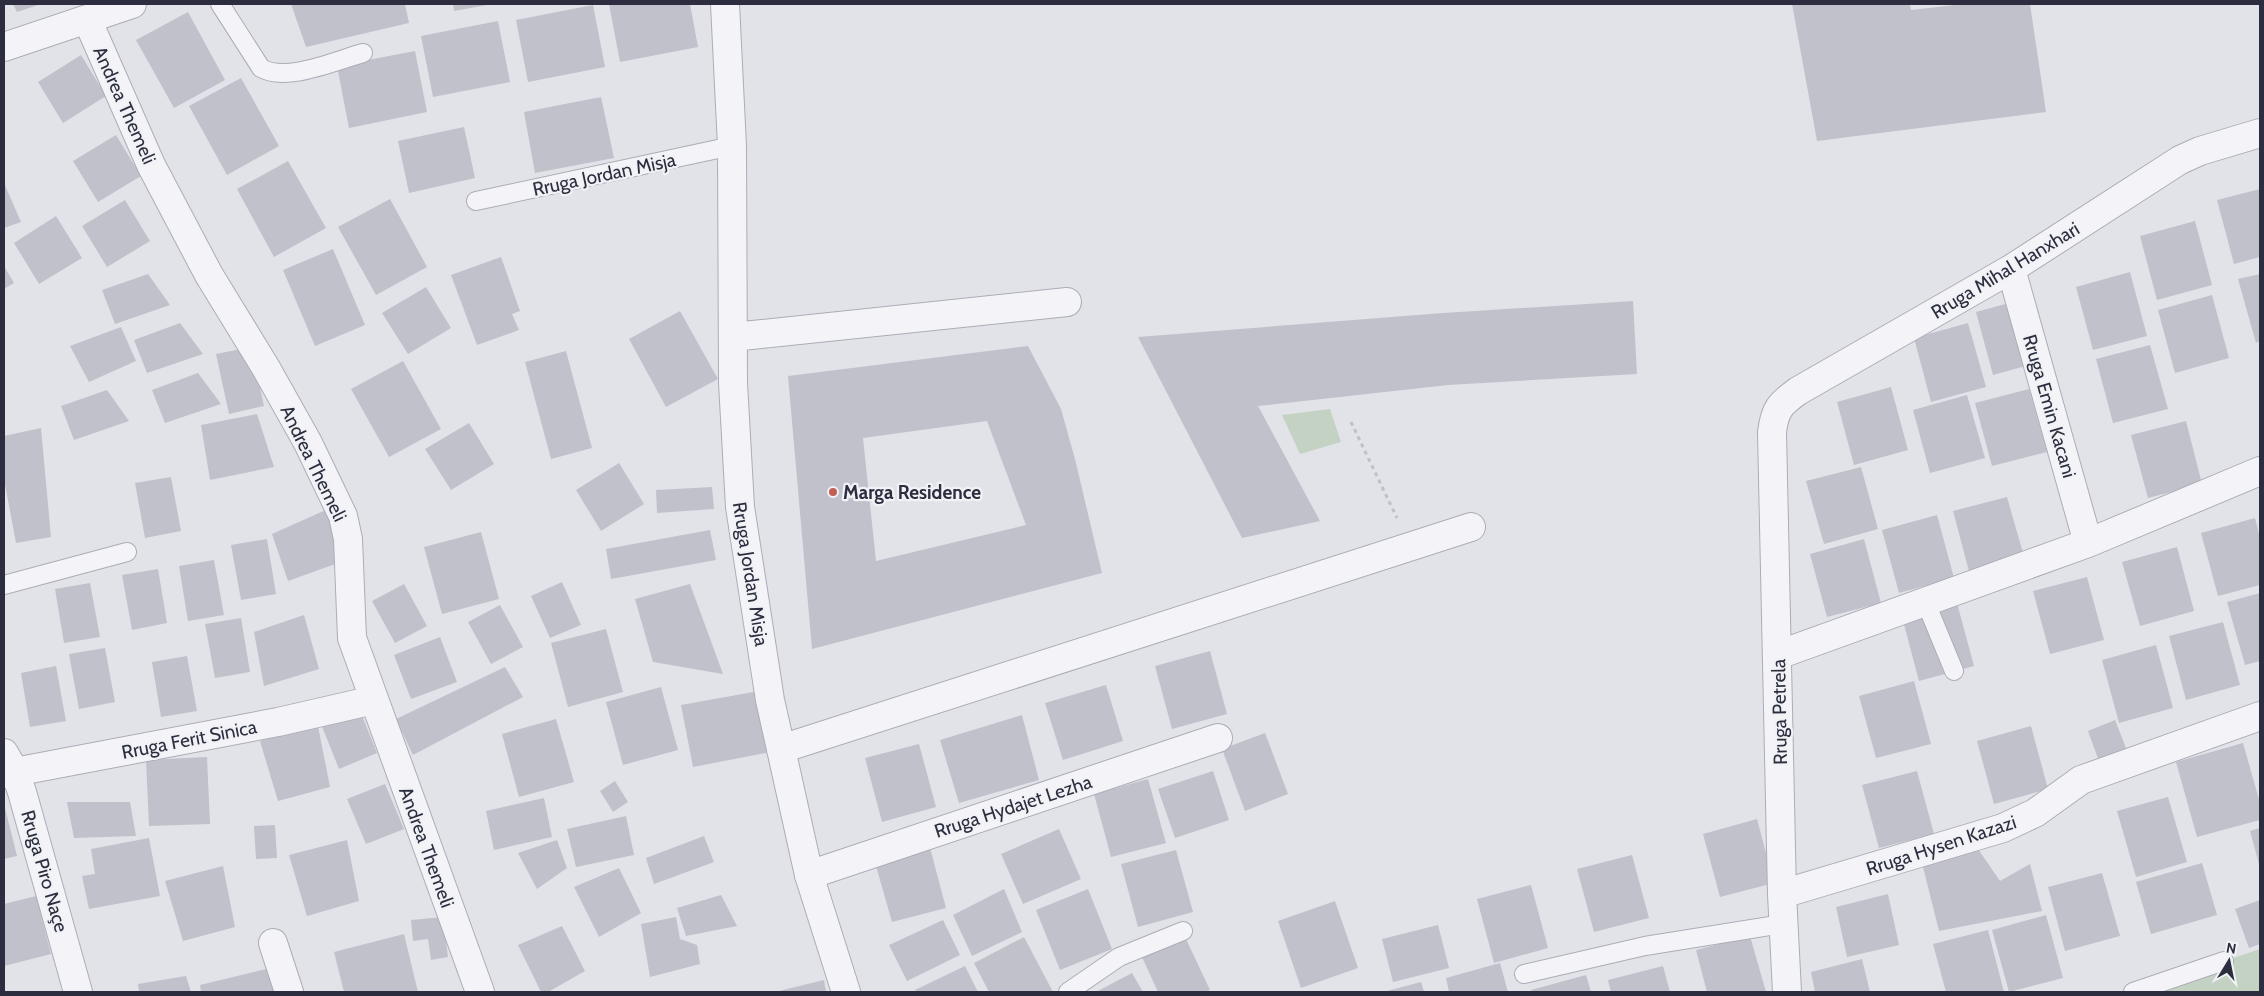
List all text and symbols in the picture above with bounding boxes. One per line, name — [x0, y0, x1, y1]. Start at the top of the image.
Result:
street label: Andrea Themeli — [88, 43, 161, 168]
street label: Rruga Jordan Misja — [530, 148, 678, 201]
street label: Rruga Mihal Hanxhari — [1927, 217, 2084, 324]
street label: Rruga Emin Kacani — [2018, 332, 2081, 481]
street label: Andrea Themeli — [275, 401, 352, 525]
place label: Marga Residence — [843, 481, 981, 504]
marker: Marga Residence — [827, 486, 839, 498]
street label: Rruga Jordan Misja — [728, 500, 773, 648]
street label: Rruga Petrela — [1767, 659, 1792, 765]
street label: Rruga Ferit Sinica — [120, 715, 259, 764]
street label: Rruga Hydajet Lezha — [931, 770, 1095, 843]
street label: Andrea Themeli — [394, 784, 459, 911]
street label: Rruga Piro Naçe — [16, 807, 73, 935]
street label: Rruga Hysen Kazazi — [1863, 810, 2019, 881]
north arrow — [2204, 936, 2254, 986]
text: N — [2225, 938, 2238, 958]

